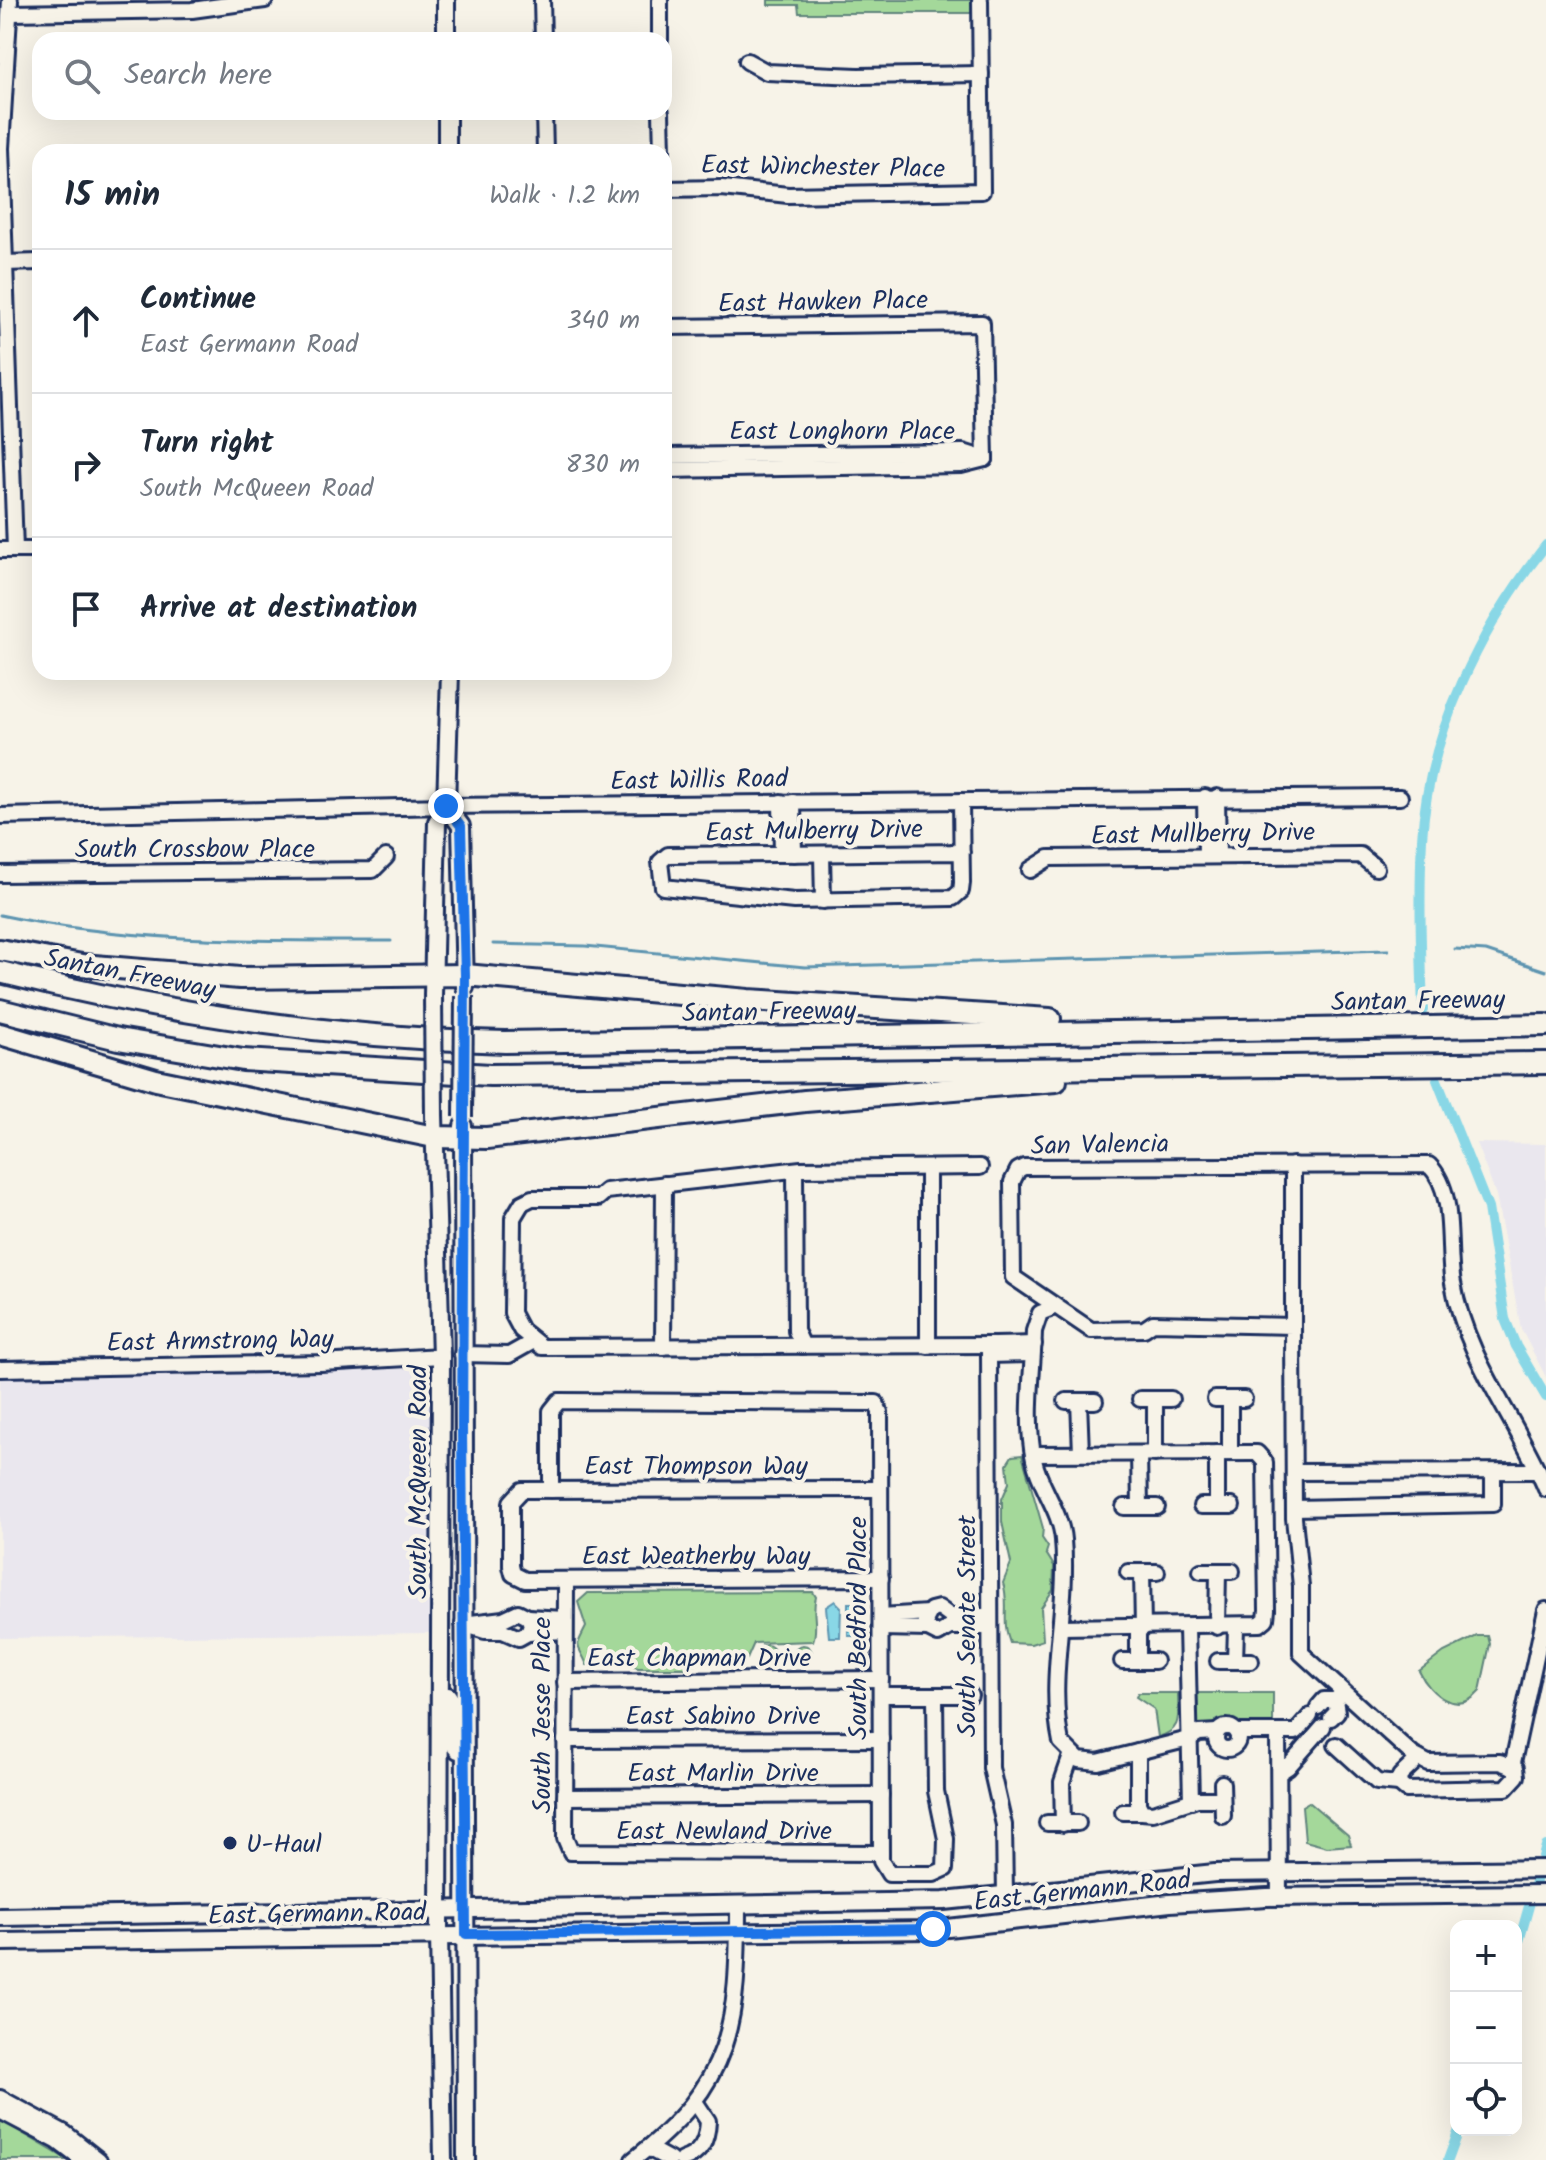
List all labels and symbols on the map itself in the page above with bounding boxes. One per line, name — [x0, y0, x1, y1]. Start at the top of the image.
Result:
street label: East Winchester Place — [700, 145, 946, 191]
street label: East Hawken Place — [718, 280, 929, 326]
street label: East Longhorn Place — [729, 411, 955, 453]
street label: East Willis Road — [610, 758, 789, 804]
route end — [428, 788, 464, 824]
street label: East Mulberry Drive — [705, 809, 924, 855]
street label: East Mullberry Drive — [1091, 812, 1316, 858]
street label: South Crossbow Place — [75, 829, 315, 871]
street label: Santan Freeway — [40, 938, 220, 1012]
street label: Santan Freeway — [1331, 979, 1506, 1025]
street label: Santan Freeway — [682, 990, 857, 1036]
street label: San Valencia — [1031, 1124, 1169, 1168]
street label: East Armstrong Way — [106, 1319, 335, 1365]
street label: South McQueen Road — [398, 1364, 440, 1599]
street label: East Thompson Way — [584, 1446, 809, 1488]
street label: South Senate Street — [947, 1514, 989, 1737]
street label: South Bedford Place — [838, 1516, 880, 1740]
street label: East Weatherby Way — [582, 1536, 811, 1578]
street label: South Jesse Place — [522, 1616, 564, 1813]
street label: East Chapman Drive — [587, 1638, 812, 1680]
street label: East Sabino Drive — [625, 1696, 821, 1738]
street label: East Marlin Drive — [627, 1753, 819, 1795]
street label: East Newland Drive — [616, 1811, 832, 1853]
place label: U-Haul — [246, 1824, 322, 1866]
marker: U-Haul — [221, 1834, 239, 1852]
street label: East Germann Road — [971, 1860, 1194, 1924]
street label: East Germann Road — [208, 1892, 428, 1938]
route start — [915, 1911, 951, 1947]

